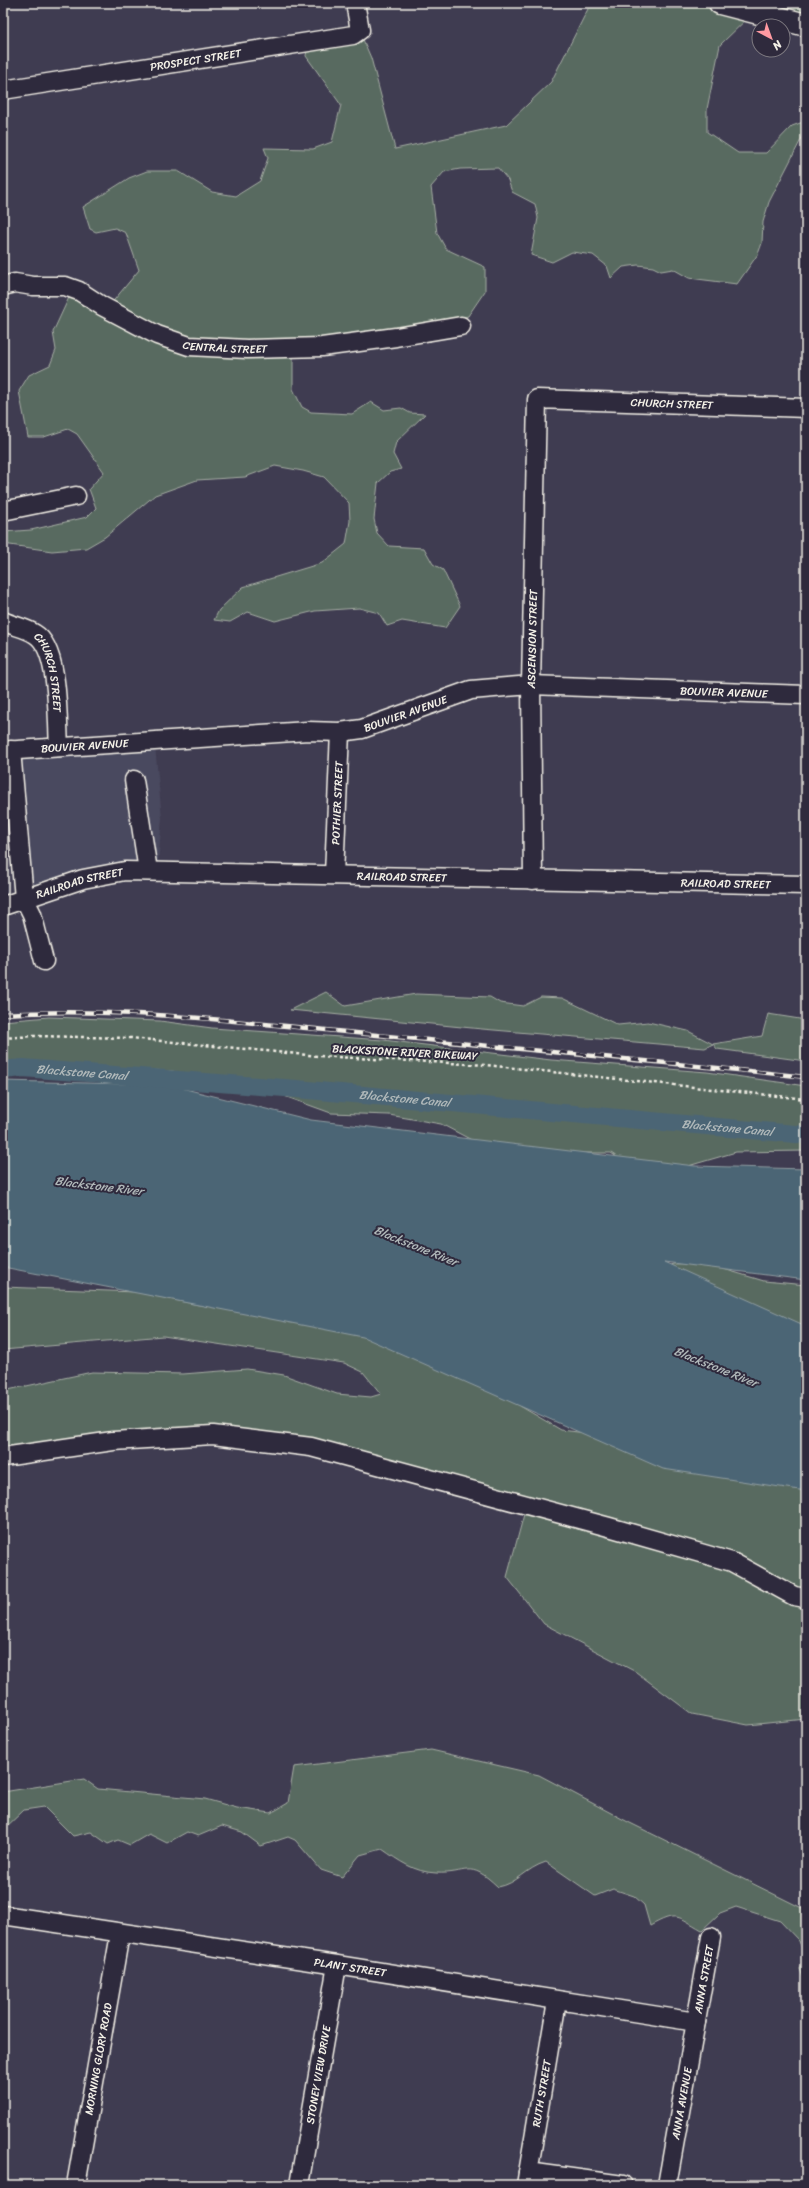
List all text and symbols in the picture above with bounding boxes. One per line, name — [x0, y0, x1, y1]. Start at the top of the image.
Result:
north arrow — [751, 18, 791, 58]
text: N — [768, 35, 787, 55]
street label: PROSPECT STREET — [149, 44, 244, 77]
street label: CENTRAL STREET — [180, 335, 268, 359]
street label: CHURCH STREET — [630, 393, 714, 415]
street label: ASCENSION STREET — [522, 589, 543, 690]
street label: CHURCH STREET — [29, 628, 67, 713]
street label: BOUVIER AVENUE — [680, 681, 769, 704]
street label: BOUVIER AVENUE — [361, 690, 451, 738]
street label: BOUVIER AVENUE — [40, 734, 130, 758]
street label: POTHIER STREET — [326, 760, 349, 845]
street label: RAILROAD STREET — [33, 862, 126, 904]
street label: RAILROAD STREET — [357, 867, 448, 888]
street label: RAILROAD STREET — [681, 873, 772, 894]
street label: BLACKSTONE RIVER BIKEWAY — [332, 1039, 479, 1066]
water label: Blackstone Canal — [35, 1058, 131, 1087]
water label: Blackstone Canal — [358, 1084, 454, 1114]
water label: Blackstone Canal — [681, 1113, 776, 1143]
water label: Blackstone River — [54, 1170, 147, 1203]
water label: Blackstone River — [371, 1219, 463, 1274]
water label: Blackstone River — [671, 1340, 763, 1395]
street label: ANNA STREET — [688, 1943, 719, 2016]
street label: PLANT STREET — [313, 1953, 389, 1983]
street label: MORNING GLORY ROAD — [79, 2001, 118, 2117]
street label: STONEY VIEW DRIVE — [301, 2023, 337, 2125]
street label: RUTH STREET — [527, 2057, 557, 2129]
street label: ANNA AVENUE — [666, 2065, 698, 2142]

